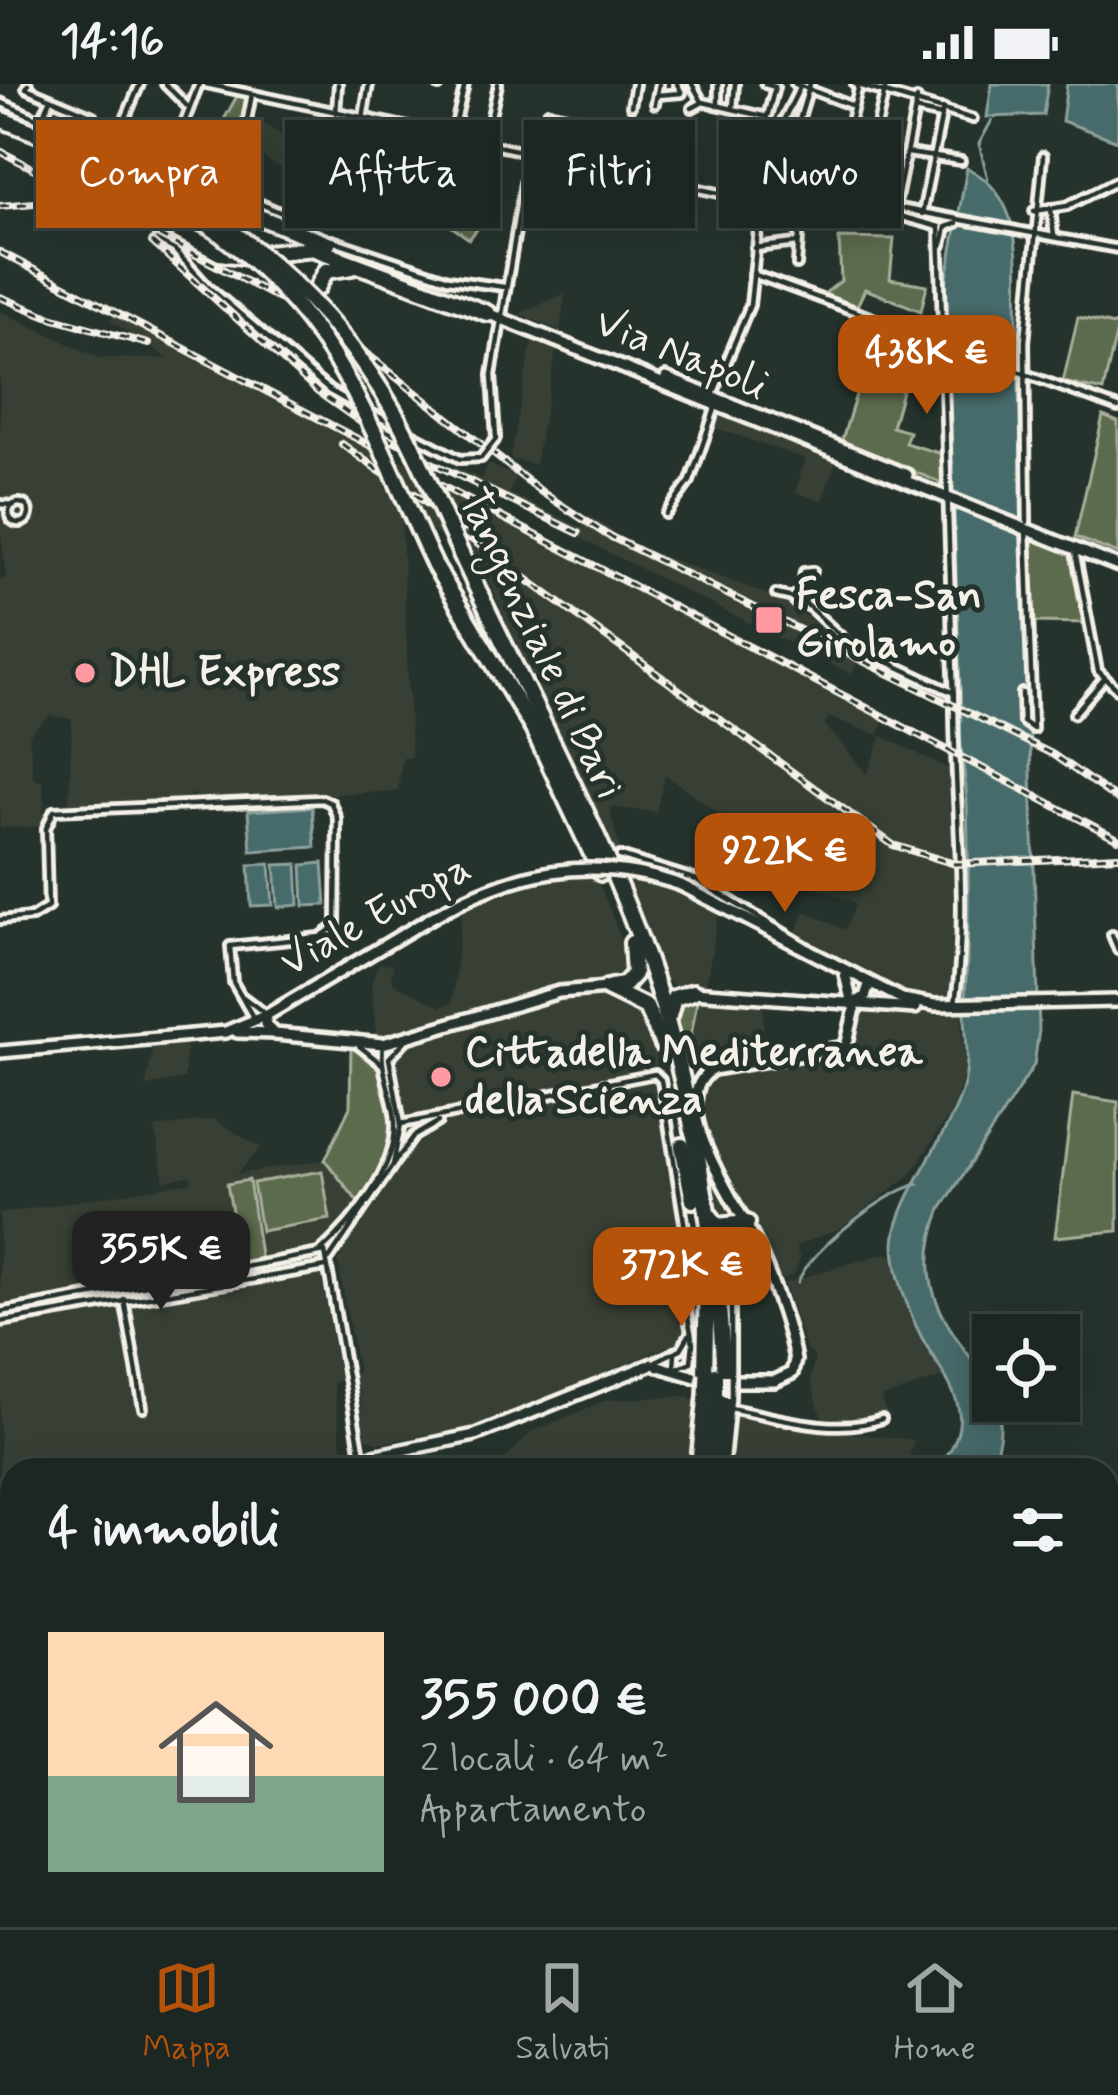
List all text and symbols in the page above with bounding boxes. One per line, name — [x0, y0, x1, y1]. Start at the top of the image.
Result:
text: 14:16 — [60, 13, 164, 72]
chip: Compra — [36, 120, 261, 228]
chip: Affitta — [285, 120, 500, 228]
chip: Filtri — [524, 120, 695, 228]
chip: Nuovo — [719, 120, 901, 228]
street label: Via Napoli — [587, 296, 775, 414]
pin: 438K € — [829, 315, 1025, 417]
text: 438K € — [865, 328, 989, 379]
street label: Tangenziale di Bari — [441, 480, 636, 809]
place label: Fesca-San Girolamo — [796, 569, 982, 672]
marker: Fesca-San Girolamo — [753, 604, 785, 636]
place label: DHL Express — [109, 646, 341, 701]
marker: DHL Express — [72, 660, 98, 686]
pin: 922K € — [687, 813, 883, 915]
text: 922K € — [722, 826, 848, 877]
street label: Viale Europa — [271, 841, 481, 991]
place label: Cittadella Mediterranea della Scienza — [465, 1026, 924, 1129]
marker: Cittadella Mediterranea della Scienza — [428, 1064, 454, 1090]
pin: 355K € — [63, 1211, 259, 1313]
text: 355K € — [99, 1224, 223, 1275]
pin: 372K € — [584, 1227, 780, 1329]
text: 372K € — [620, 1240, 744, 1291]
map controls — [972, 1314, 1080, 1422]
button: locate — [972, 1314, 1080, 1422]
text: 4 immobili — [48, 1497, 280, 1563]
icon: filters — [1005, 1497, 1071, 1563]
text: 355 000 € — [420, 1668, 648, 1734]
icon: home — [144, 1680, 288, 1824]
text: 2 locali · 64 m² — [420, 1734, 668, 1785]
text: Appartamento — [420, 1785, 646, 1836]
tab: Mappa — [142, 1955, 231, 2071]
tab: Salvati — [515, 1955, 609, 2071]
tab: Home — [894, 1955, 976, 2071]

